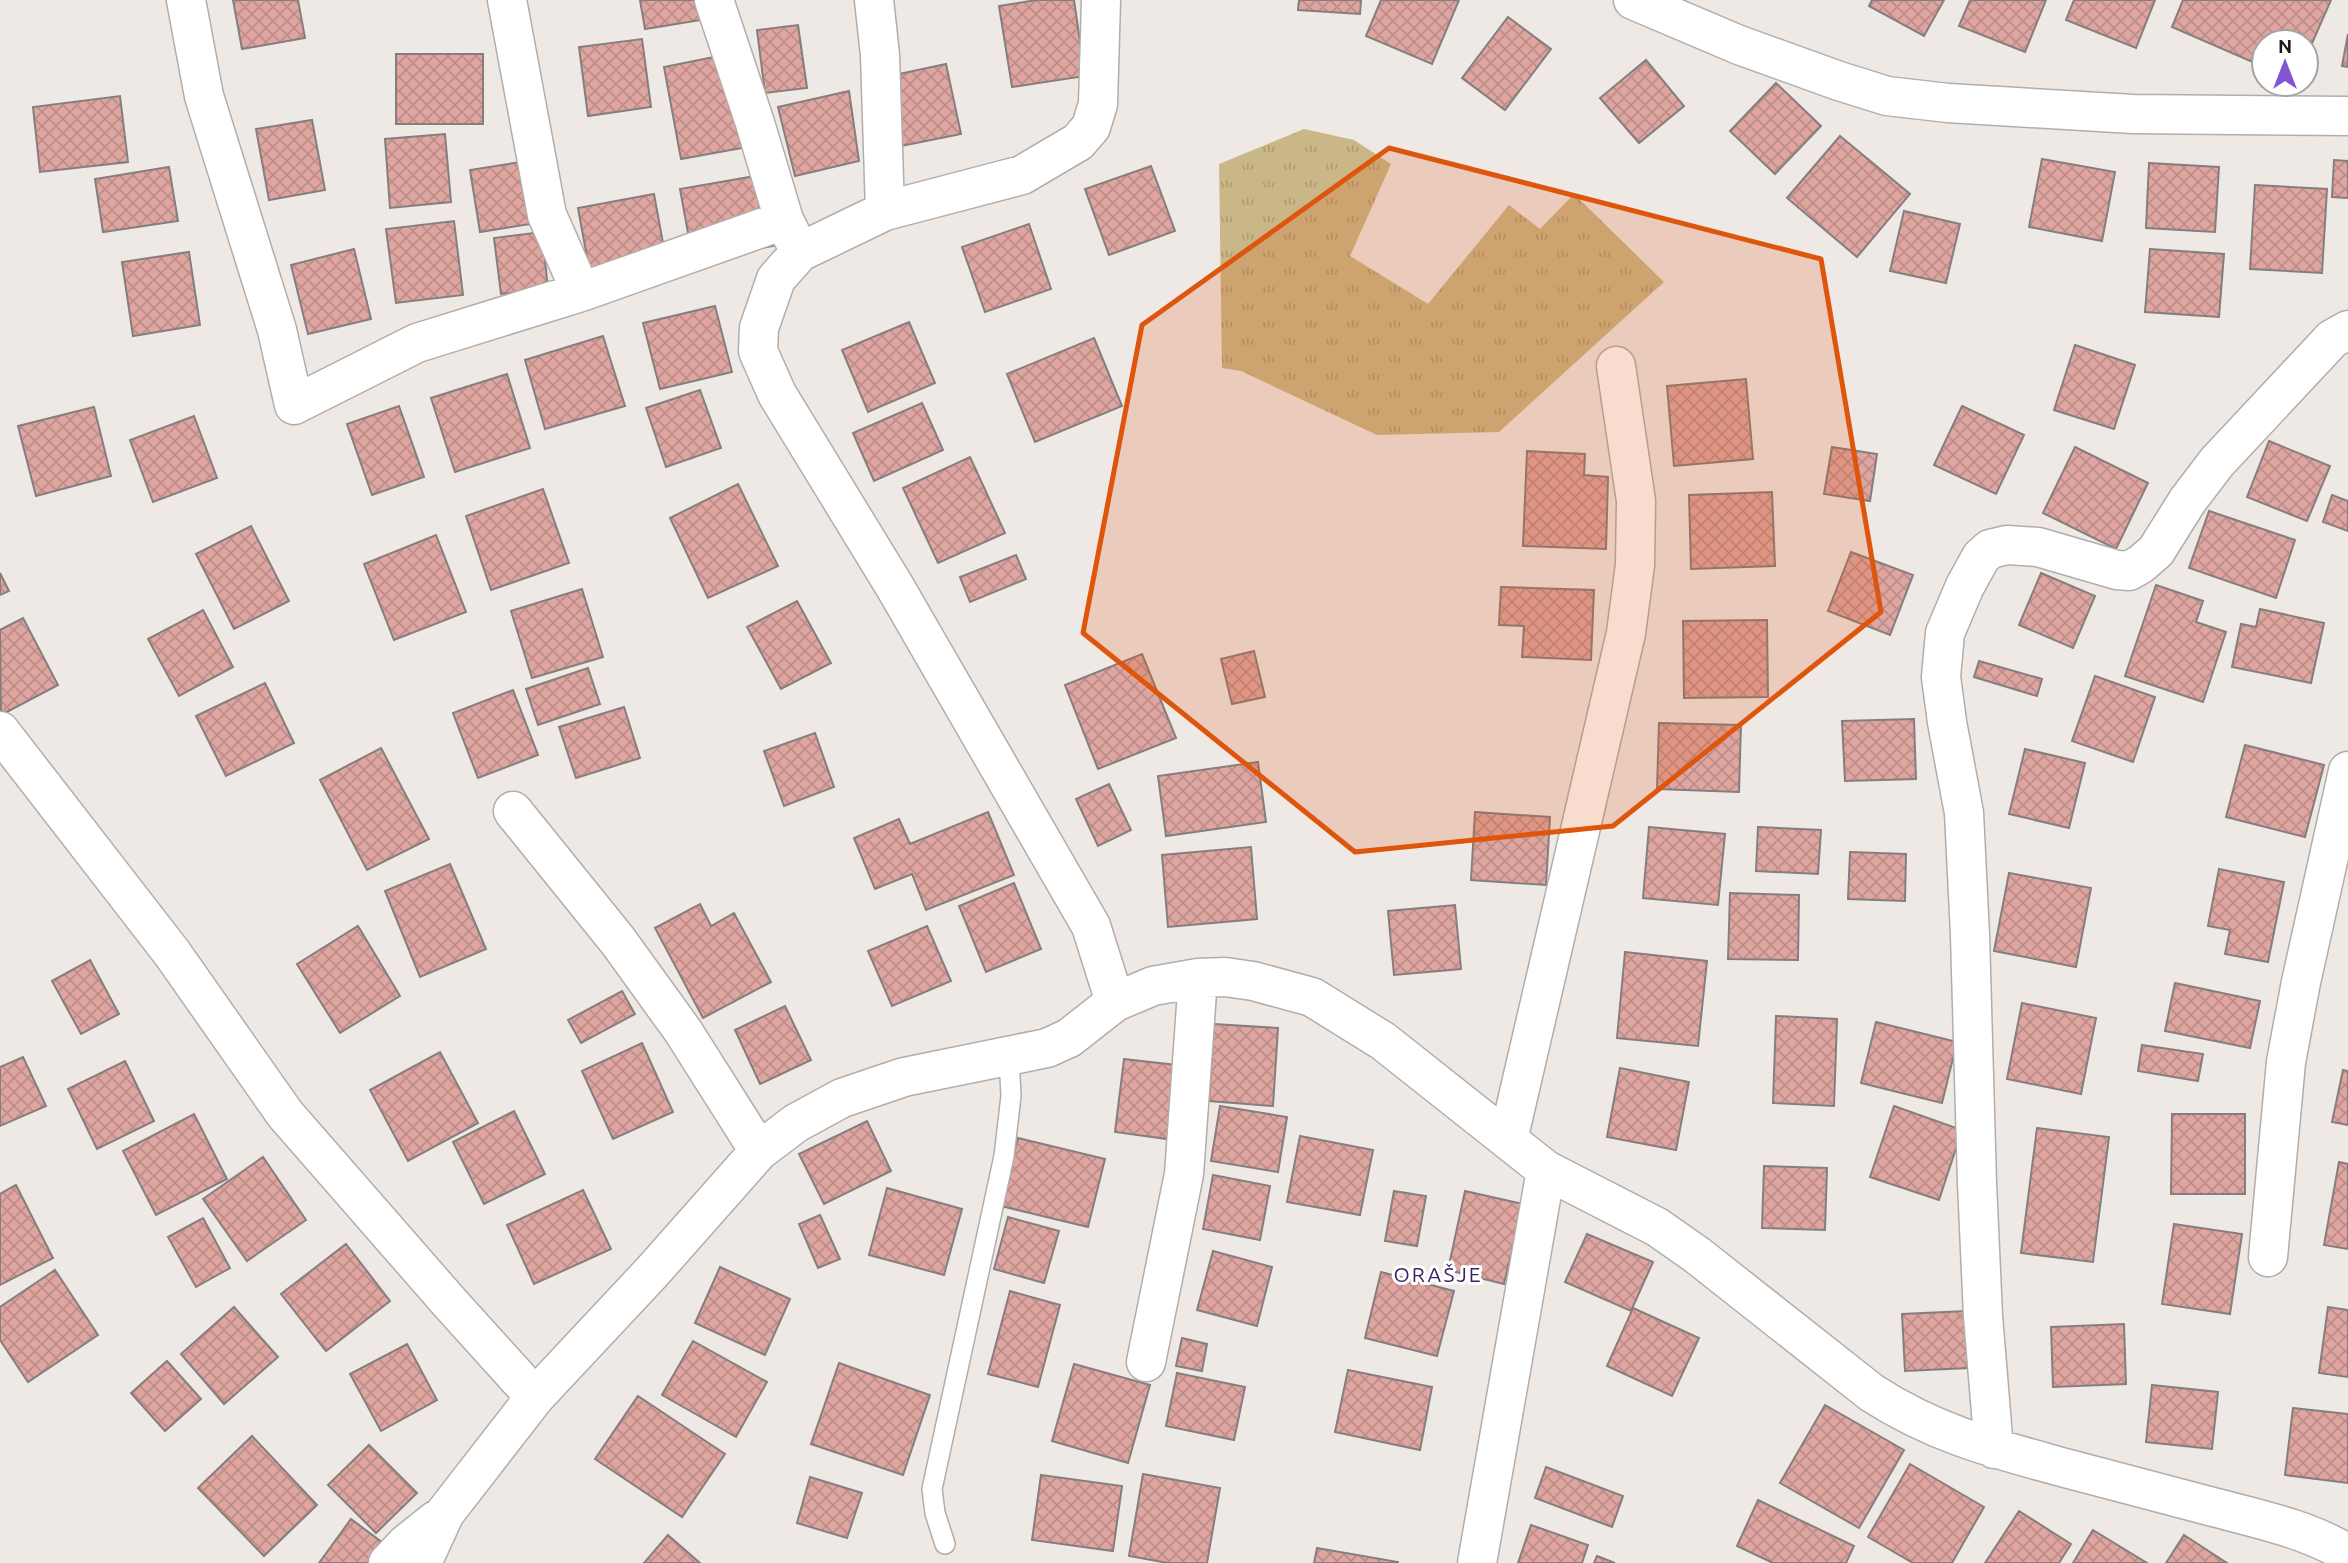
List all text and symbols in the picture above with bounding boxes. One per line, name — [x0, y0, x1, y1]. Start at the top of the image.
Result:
north arrow — [2250, 28, 2320, 98]
text: N — [2278, 35, 2292, 57]
district label: ORAŠJE — [1393, 1262, 1483, 1286]

